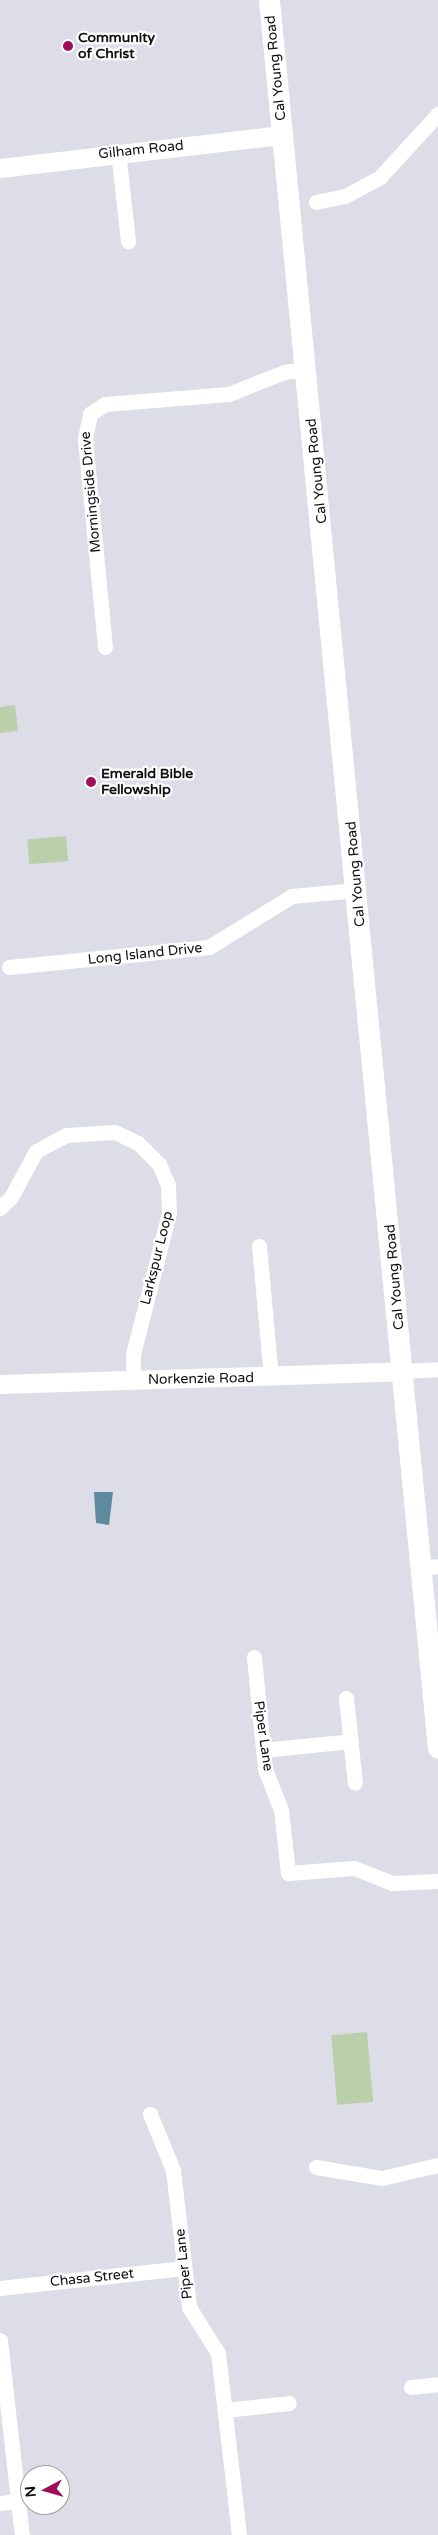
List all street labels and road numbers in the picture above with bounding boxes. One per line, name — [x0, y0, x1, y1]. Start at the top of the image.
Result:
street label: Cal Young Road — [262, 14, 290, 122]
street label: Gilham Road — [98, 137, 184, 163]
street label: Cal Young Road — [303, 417, 331, 525]
street label: Morningside Drive — [77, 431, 105, 553]
street label: Cal Young Road — [343, 821, 369, 927]
street label: Long Island Drive — [87, 940, 203, 968]
street label: Larkspur Loop — [137, 1209, 177, 1307]
street label: Cal Young Road — [382, 1224, 408, 1330]
street label: Norkenzie Road — [148, 1370, 254, 1388]
street label: Piper Lane — [250, 1700, 276, 1772]
street label: Piper Lane — [172, 2228, 196, 2300]
street label: Chasa Street — [49, 2265, 135, 2291]

